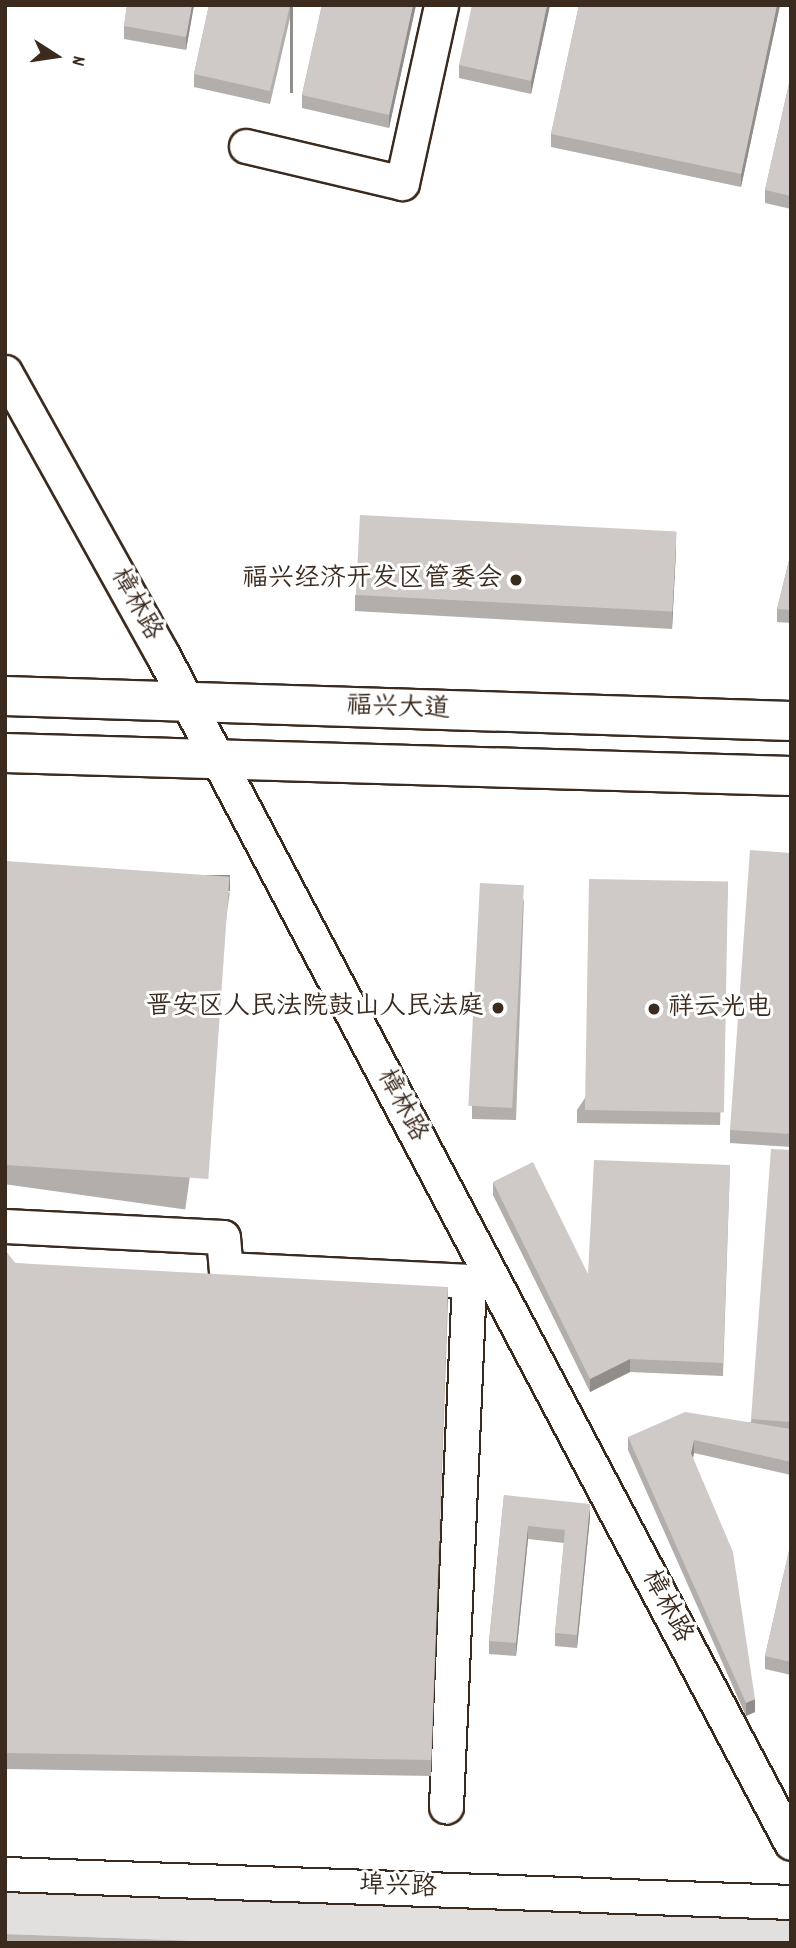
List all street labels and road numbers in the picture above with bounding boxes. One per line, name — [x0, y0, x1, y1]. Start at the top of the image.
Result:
street label: 樟林路 — [102, 563, 168, 647]
street label: 福兴大道 — [345, 692, 451, 726]
street label: 樟林路 — [369, 1064, 433, 1148]
street label: 樟林路 — [634, 1565, 698, 1649]
street label: 埠兴路 — [358, 1871, 438, 1905]

